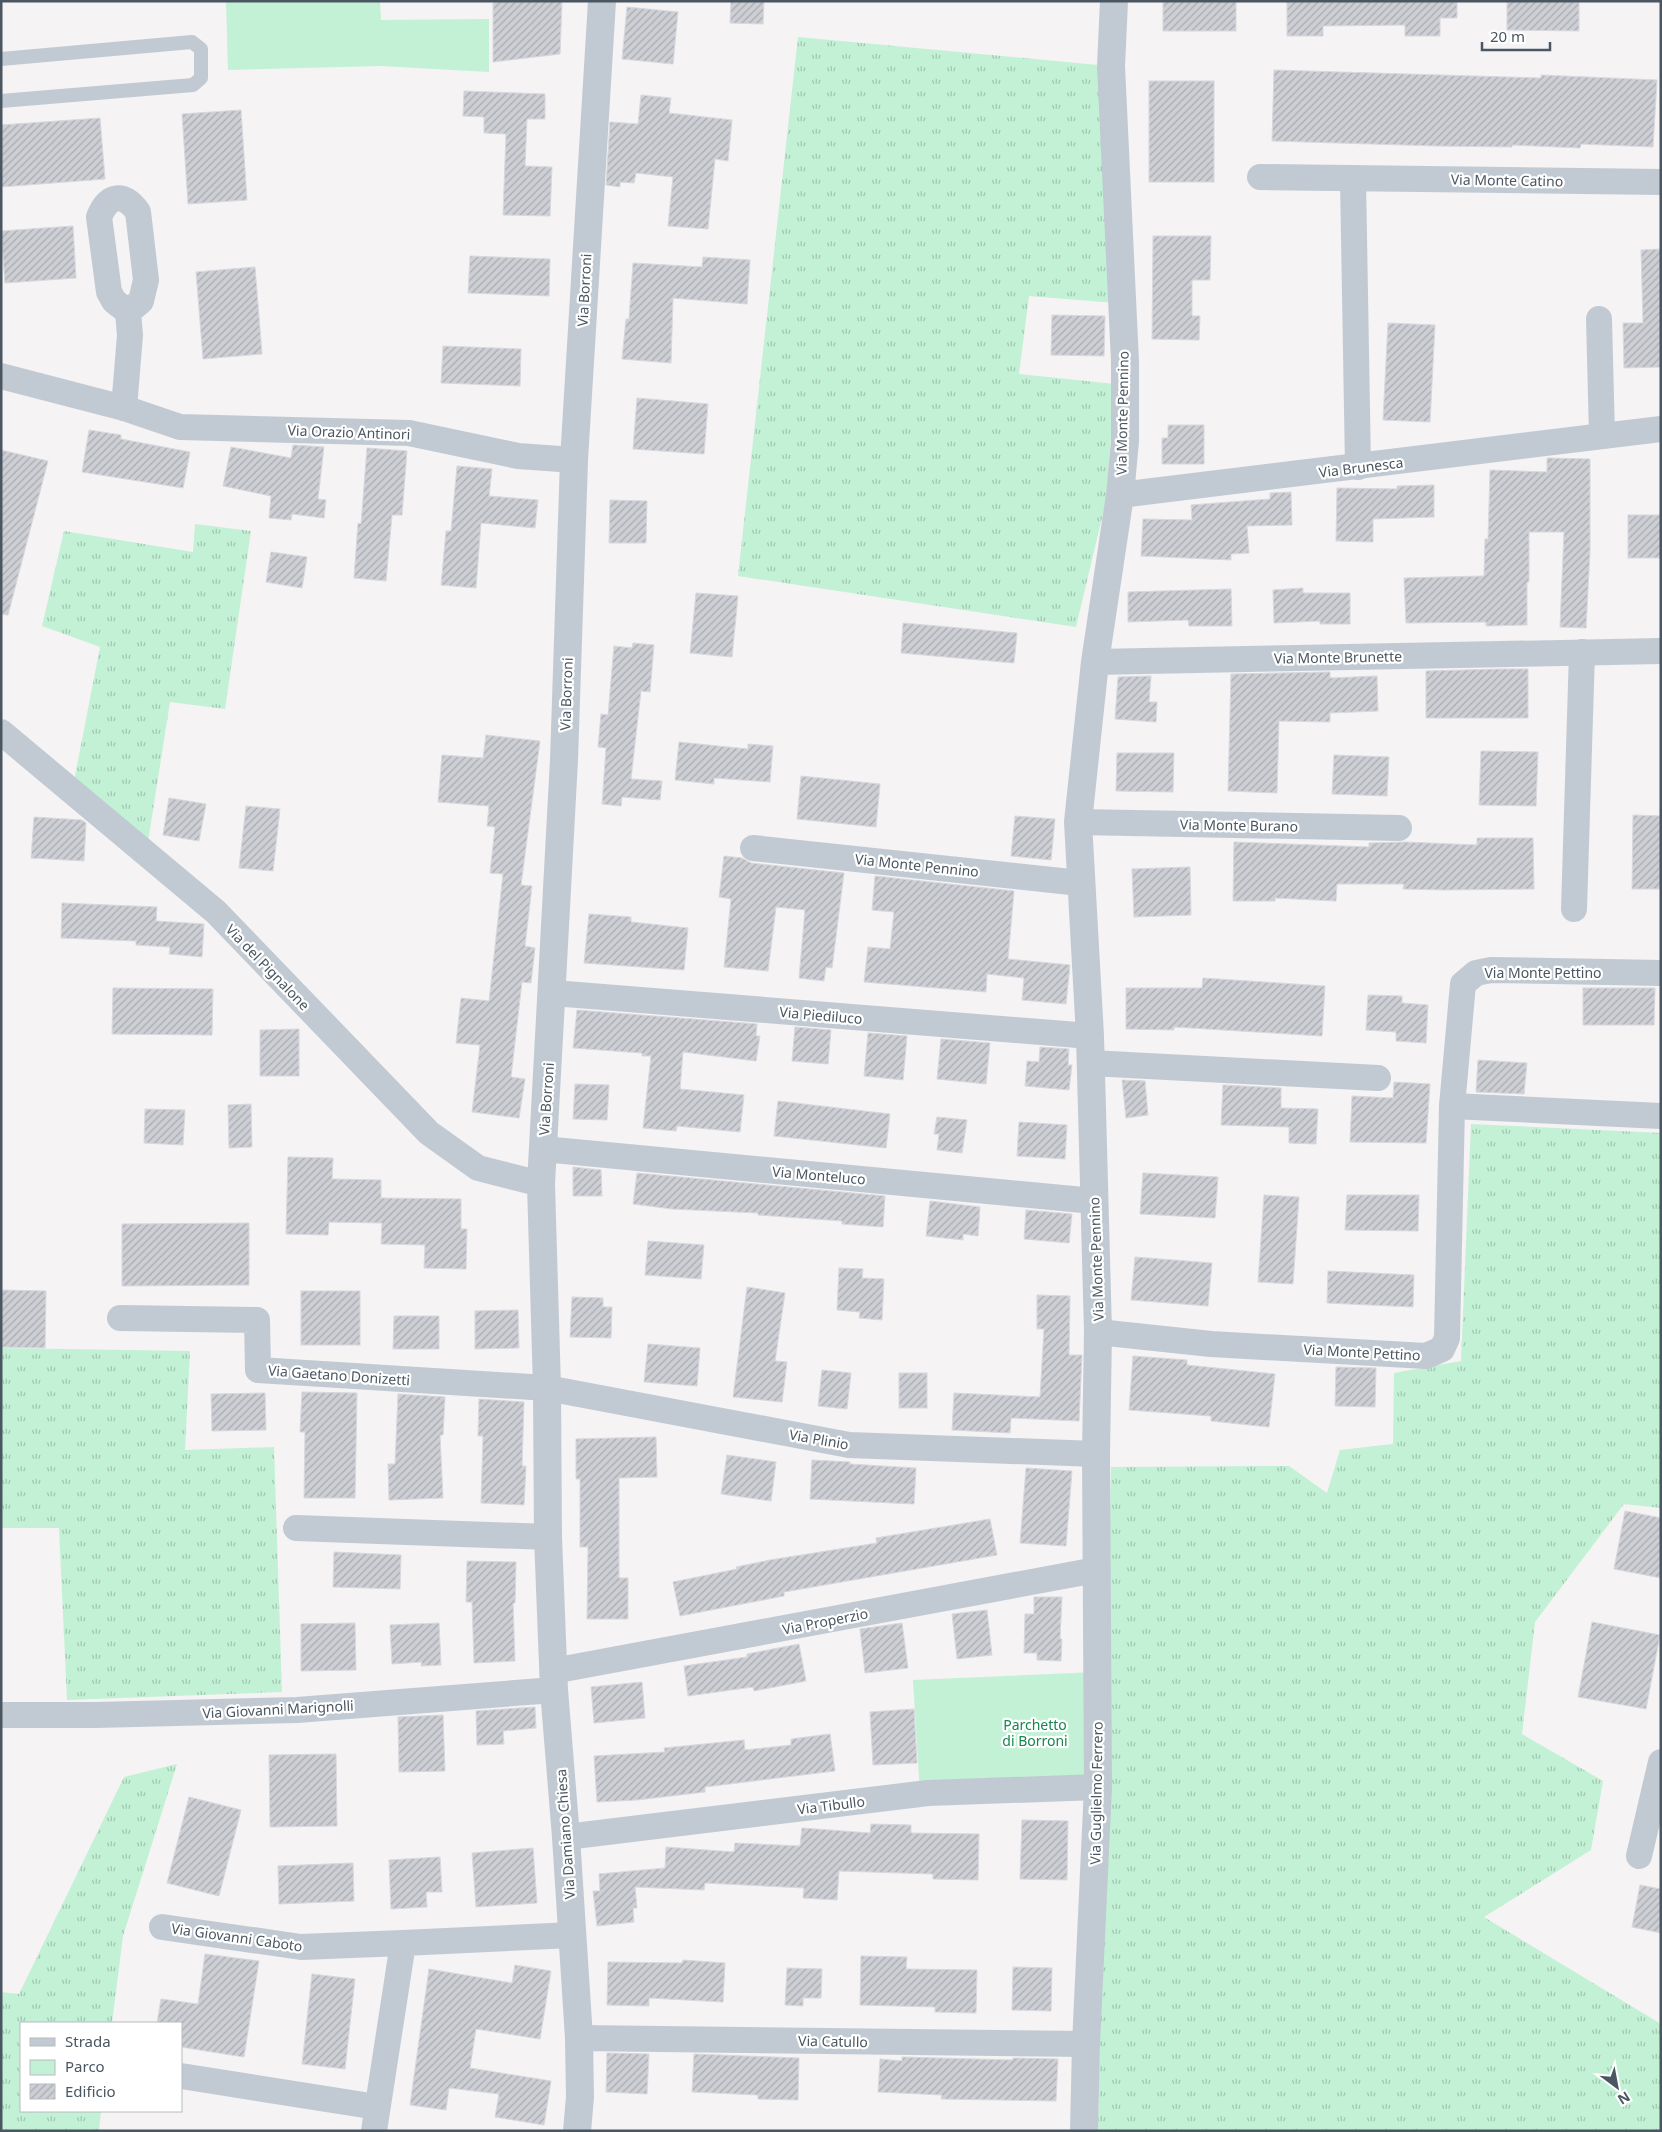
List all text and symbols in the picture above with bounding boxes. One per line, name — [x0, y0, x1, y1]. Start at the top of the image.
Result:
scale bar — [1482, 20, 1550, 52]
text: 20 m — [1490, 26, 1525, 46]
street label: Via Monte Catino — [1451, 170, 1563, 190]
street label: Via Borroni — [573, 253, 595, 327]
street label: Via Monte Pennino — [1111, 351, 1133, 475]
street label: Via Orazio Antinori — [287, 420, 411, 444]
street label: Via Brunesca — [1318, 452, 1404, 482]
street label: Via Monte Brunette — [1274, 646, 1402, 668]
street label: Via Borroni — [555, 657, 577, 731]
street label: Via Monte Burano — [1180, 814, 1298, 836]
street label: Via Monte Pennino — [854, 849, 980, 881]
street label: Via del Pignalone — [222, 920, 314, 1014]
street label: Via Monte Pettino — [1484, 963, 1602, 982]
street label: Via Piediluco — [779, 1002, 863, 1028]
street label: Via Borroni — [534, 1062, 558, 1136]
street label: Via Monteluco — [771, 1161, 867, 1189]
street label: Via Monte Pennino — [1084, 1197, 1108, 1321]
street label: Via Monte Pettino — [1303, 1339, 1421, 1365]
street label: Via Gaetano Donizetti — [267, 1361, 411, 1389]
street label: Via Plinio — [788, 1424, 850, 1454]
street label: Via Properzio — [781, 1603, 869, 1639]
street label: Via Giovanni Marignolli — [202, 1696, 354, 1722]
park label: Parchetto di Borroni — [1002, 1715, 1068, 1750]
street label: Via Guglielmo Ferrero — [1085, 1721, 1107, 1865]
street label: Via Damiano Chiesa — [551, 1768, 579, 1900]
street label: Via Tibullo — [796, 1791, 866, 1819]
street label: Via Giovanni Caboto — [170, 1918, 304, 1956]
legend — [20, 2022, 182, 2112]
text: Strada — [65, 2031, 111, 2051]
street label: Via Catullo — [798, 2031, 868, 2051]
text: Parco — [65, 2056, 105, 2076]
north arrow — [1592, 2062, 1642, 2112]
text: Edificio — [65, 2081, 116, 2101]
text: N — [1614, 2087, 1634, 2110]

